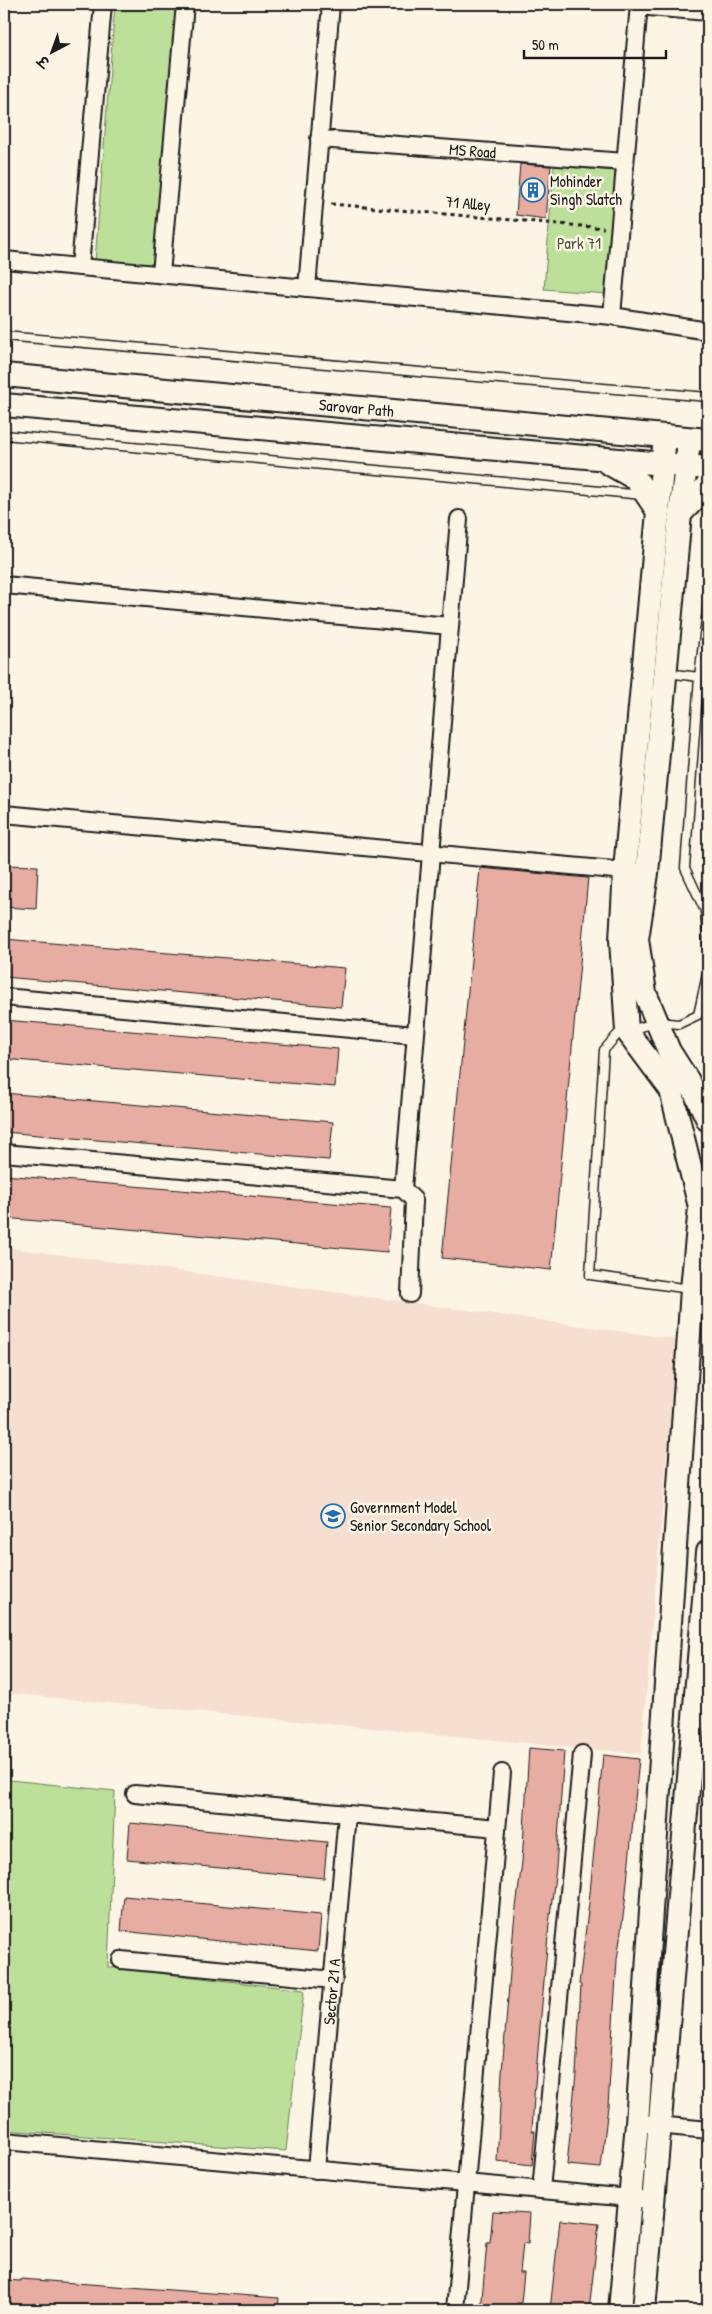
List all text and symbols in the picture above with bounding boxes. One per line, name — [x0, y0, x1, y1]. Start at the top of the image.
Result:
north arrow — [28, 28, 78, 78]
scale bar — [524, 28, 667, 60]
text: 50 m — [532, 34, 559, 55]
text: उ — [32, 51, 54, 74]
street label: MS Road — [448, 138, 497, 163]
place label: Mohinder Singh Slatch — [550, 170, 622, 210]
building icon: Mohinder Singh Slatch — [520, 177, 546, 203]
street label: 71 Alley — [445, 190, 492, 216]
park label: Park 71 — [557, 232, 601, 254]
street label: Sarovar Path — [318, 393, 395, 422]
place label: Government Model Senior Secondary School — [350, 1496, 492, 1536]
school or university icon: Government Model Senior Secondary School — [320, 1503, 346, 1529]
street label: Sector 21 A — [318, 1957, 345, 2026]

